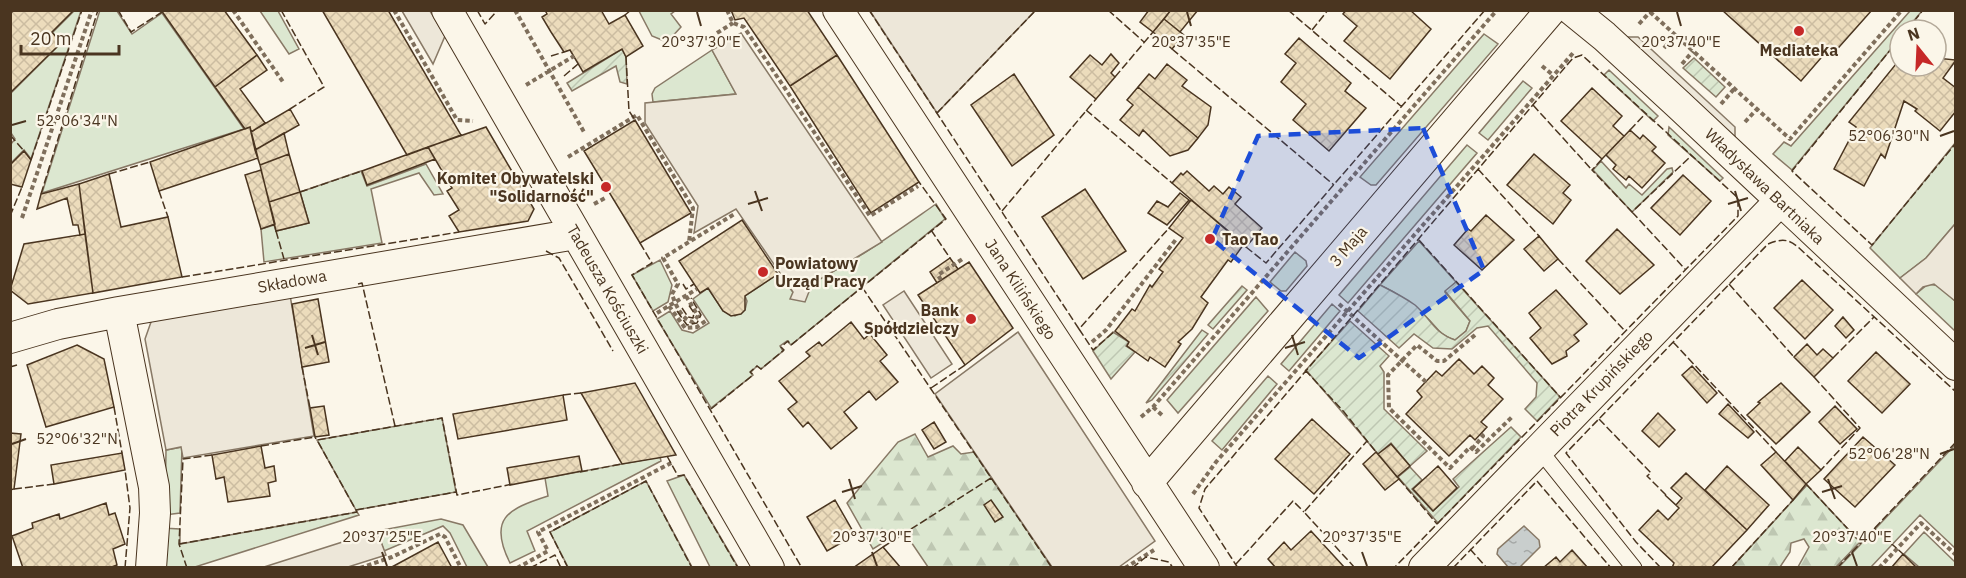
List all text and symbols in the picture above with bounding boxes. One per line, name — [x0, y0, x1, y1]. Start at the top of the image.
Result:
scale bar — [21, 18, 118, 56]
north arrow — [1888, 18, 1948, 78]
text: N — [1905, 22, 1922, 45]
marker: Mediateka — [1792, 24, 1806, 38]
text: 20 m — [30, 27, 72, 50]
text: 20°37'30"E — [661, 32, 741, 51]
text: 20°37'35"E — [1151, 32, 1231, 51]
text: 20°37'40"E — [1641, 32, 1721, 51]
place label: Mediateka — [1760, 40, 1838, 60]
text: 52°06'34"N — [36, 111, 118, 130]
street label: Władysława Bartniaka — [1701, 124, 1829, 249]
text: 52°06'30"N — [1848, 126, 1930, 145]
place label: Komitet Obywatelski "Solidarność" — [437, 168, 594, 206]
marker: Komitet Obywatelski "Solidarność" — [599, 180, 613, 194]
street label: Tadeusza Kościuszki — [563, 221, 653, 357]
street label: 3 Maja — [1325, 221, 1371, 270]
place label: Tao Tao — [1222, 229, 1278, 249]
marker: Tao Tao — [1203, 232, 1217, 246]
street label: Jana Kilińskiego — [981, 235, 1061, 343]
place label: Powiatowy Urząd Pracy — [775, 253, 866, 291]
street label: Składowa — [256, 265, 328, 297]
marker: Powiatowy Urząd Pracy — [756, 265, 770, 279]
place label: Bank Spółdzielczy — [864, 300, 960, 338]
marker: Bank Spółdzielczy — [964, 312, 978, 326]
street label: Piotra Krupińskiego — [1545, 326, 1657, 440]
text: 52°06'32"N — [36, 429, 118, 448]
text: 52°06'28"N — [1848, 444, 1930, 463]
text: 20°37'25"E — [342, 527, 422, 546]
text: 20°37'30"E — [832, 527, 912, 546]
text: 20°37'35"E — [1322, 527, 1402, 546]
text: 20°37'40"E — [1812, 527, 1892, 546]

